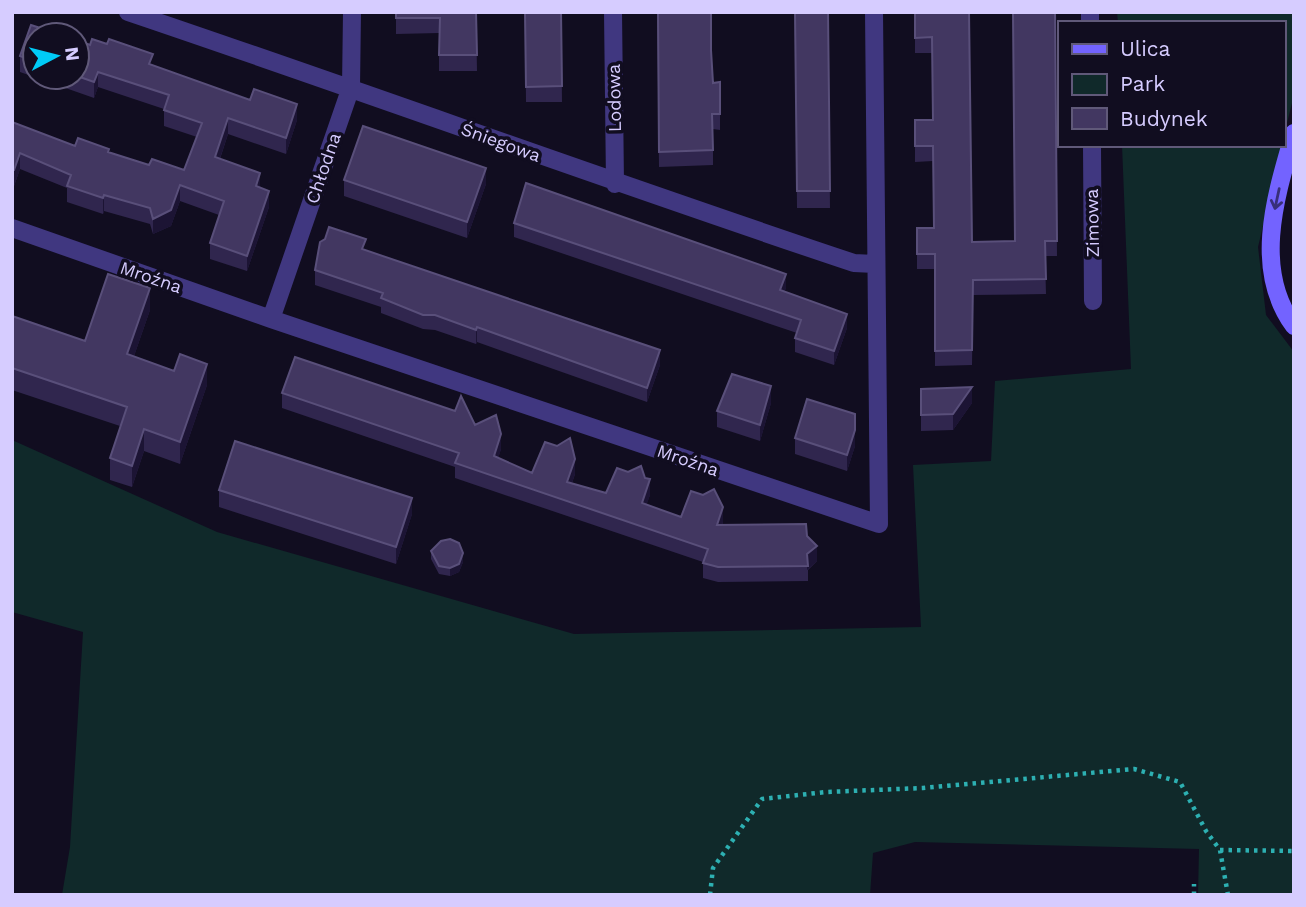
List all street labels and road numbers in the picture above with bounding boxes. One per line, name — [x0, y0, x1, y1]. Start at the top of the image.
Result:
street label: Lodowa — [603, 64, 625, 132]
street label: Śniegowa — [458, 118, 544, 166]
street label: Chłodna — [301, 130, 345, 206]
street label: Zimowa — [1081, 188, 1103, 258]
street label: Mroźna — [117, 257, 185, 297]
street label: Mroźna — [654, 440, 722, 480]

